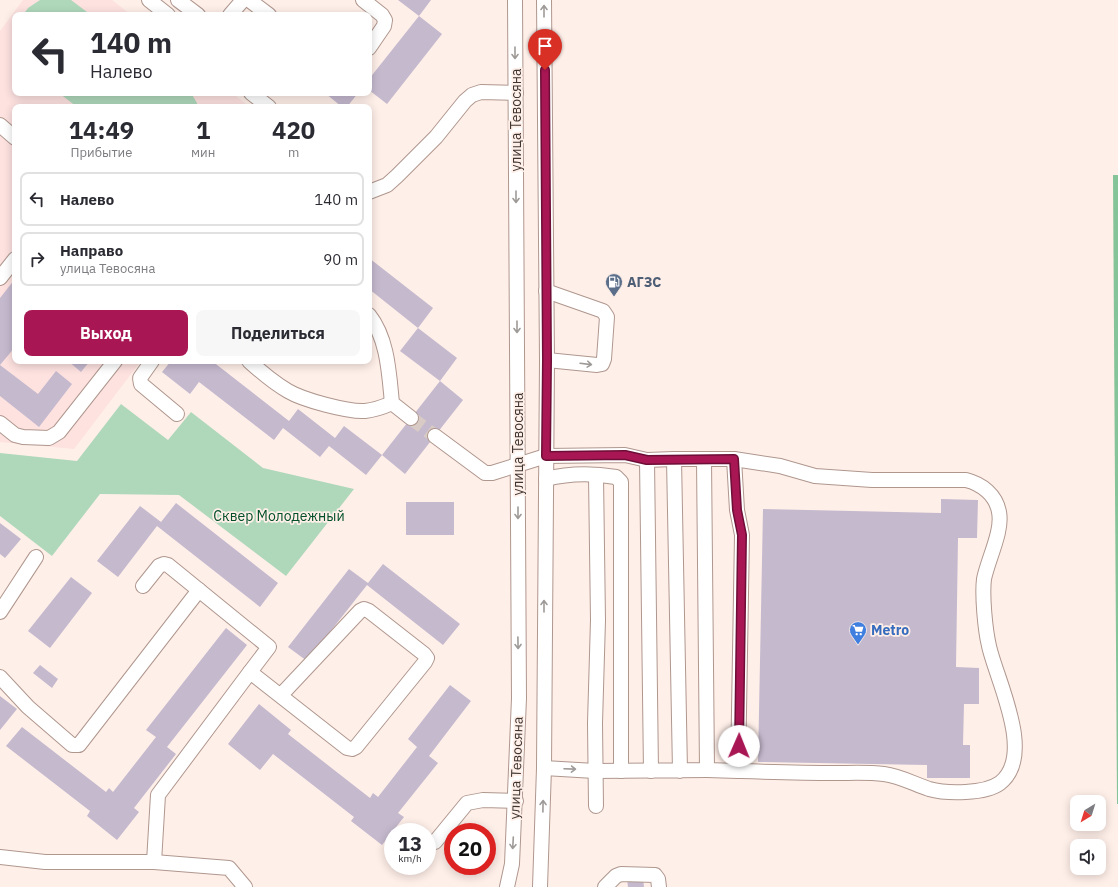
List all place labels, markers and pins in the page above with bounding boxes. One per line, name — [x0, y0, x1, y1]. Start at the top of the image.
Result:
pin — [528, 29, 562, 70]
fuel station icon: АГЗС — [604, 272, 624, 297]
place label: АГЗС — [627, 273, 661, 291]
supermarket icon: Metro — [848, 620, 868, 645]
place label: Metro — [871, 621, 909, 639]

